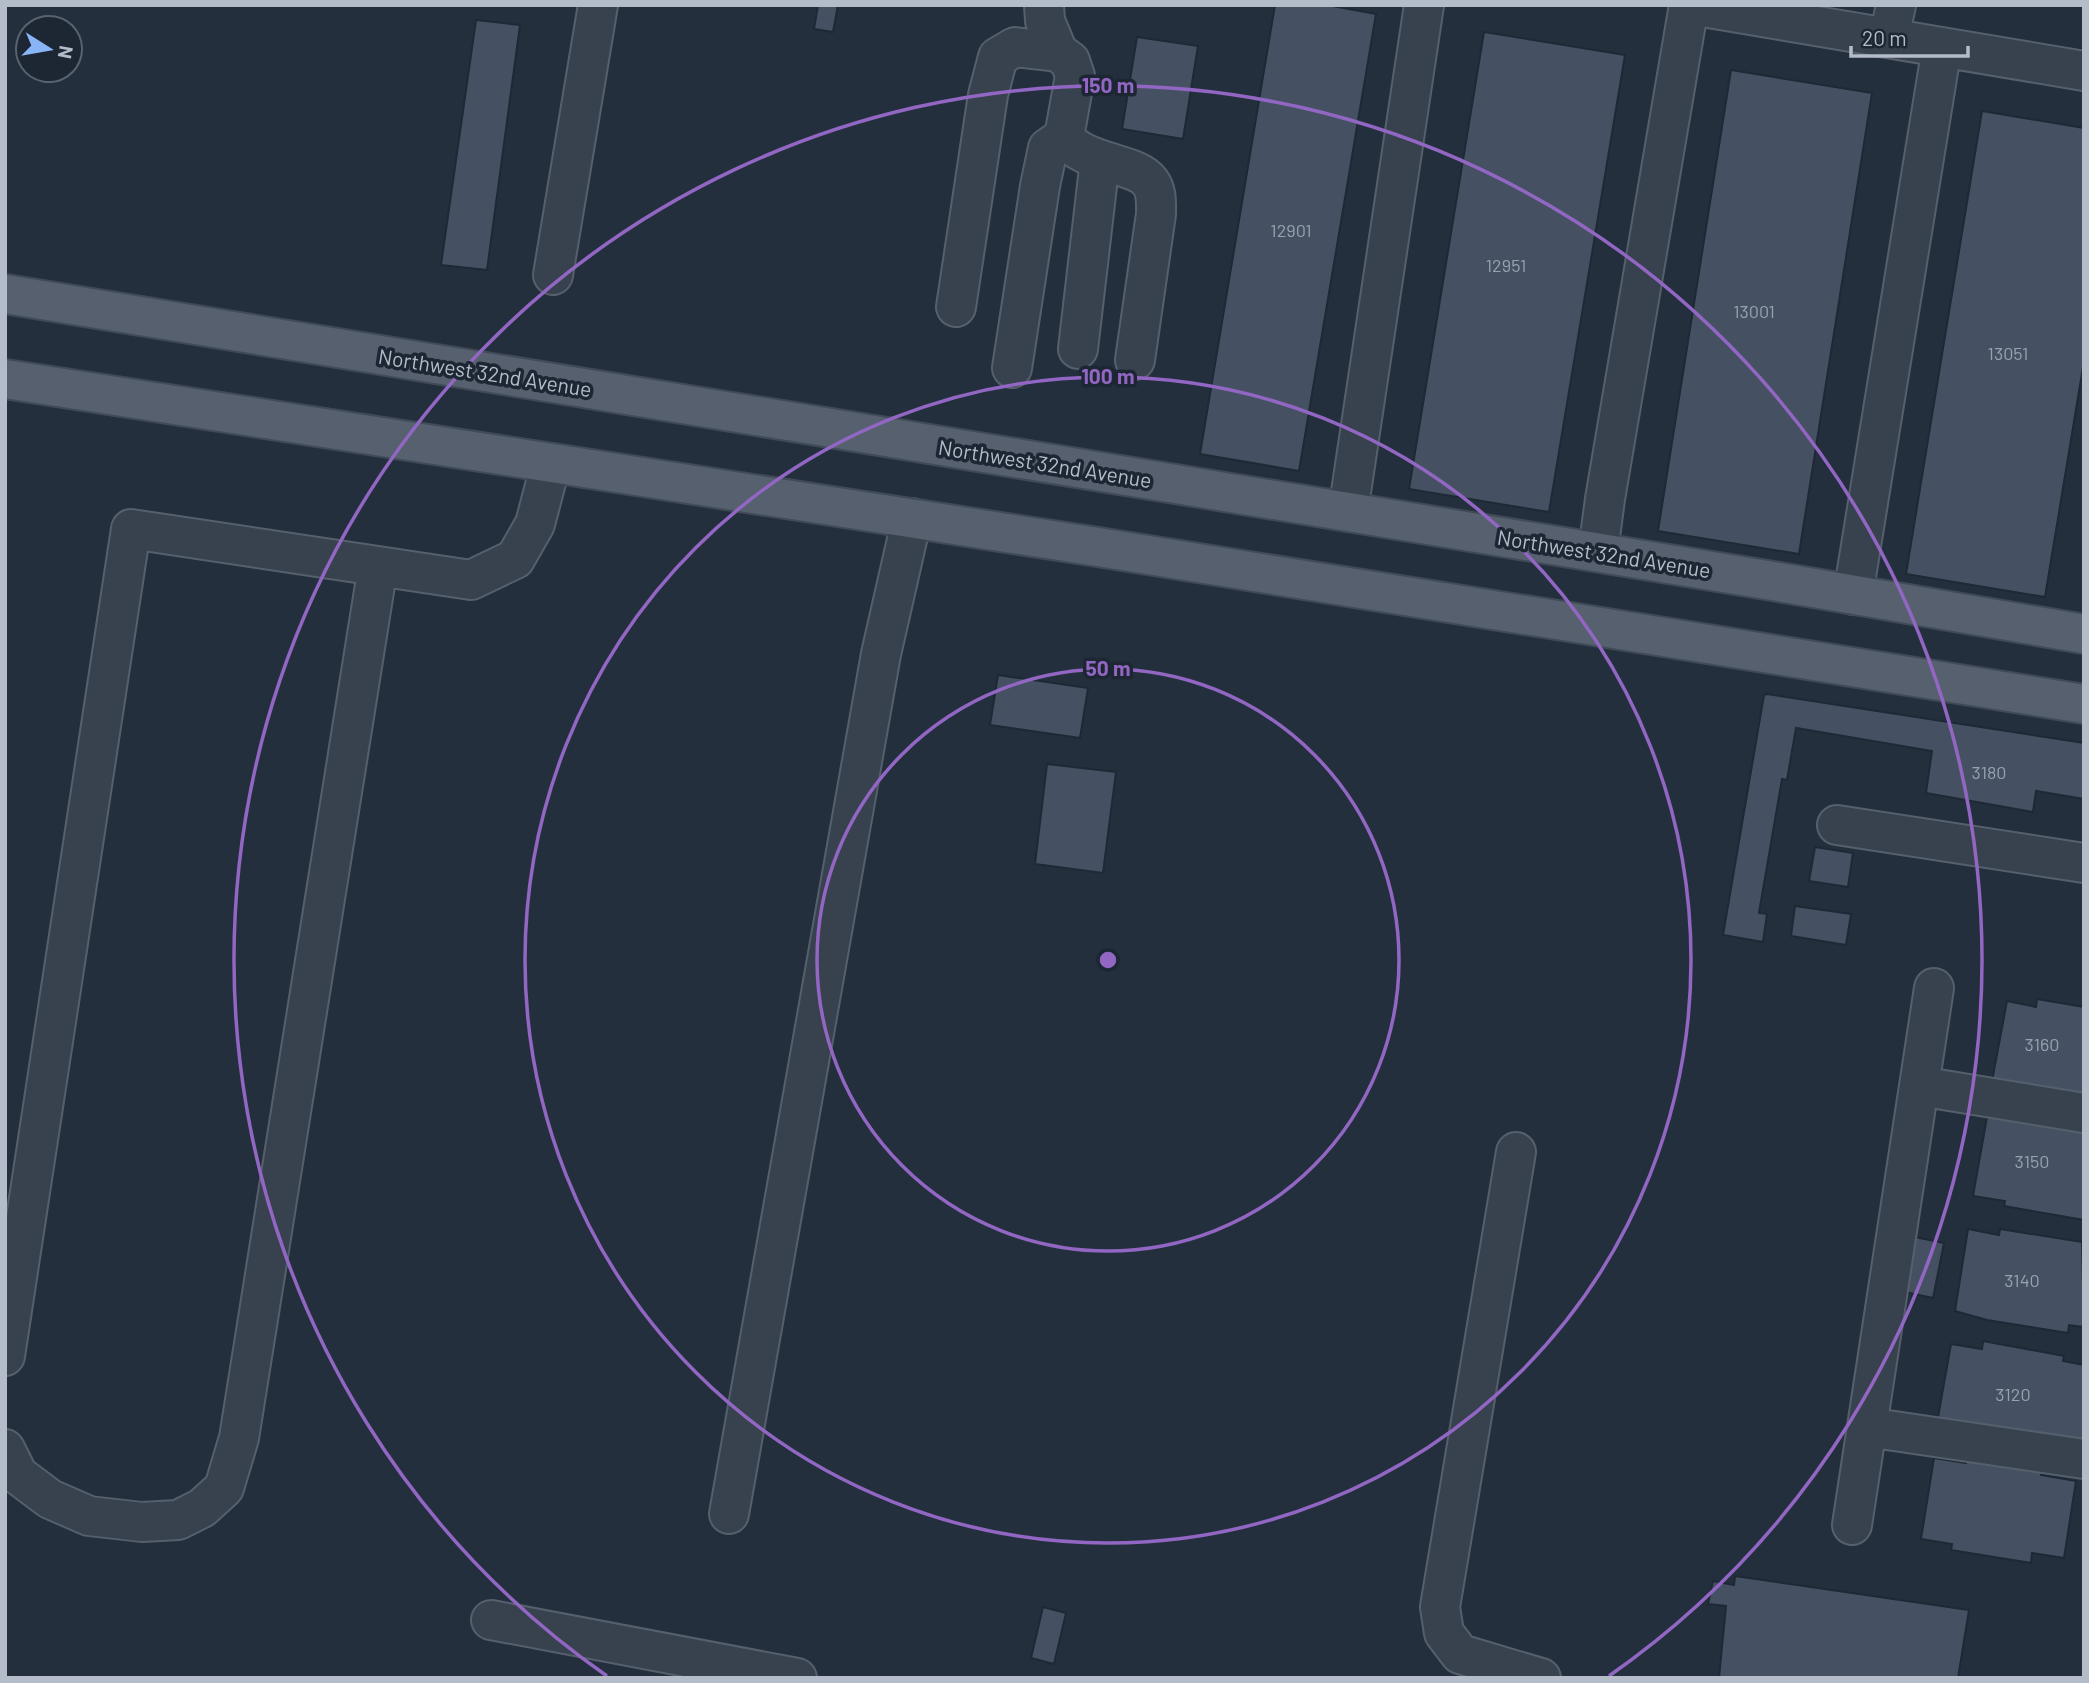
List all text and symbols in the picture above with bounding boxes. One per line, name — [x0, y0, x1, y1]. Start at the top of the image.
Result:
north arrow — [14, 14, 84, 84]
scale bar — [1851, 14, 1968, 58]
text: 20 m — [1862, 25, 1907, 50]
text: N — [54, 44, 79, 61]
text: 150 m — [1082, 72, 1134, 97]
house number: 12901 — [1270, 219, 1312, 241]
house number: 12951 — [1486, 254, 1526, 276]
house number: 13001 — [1733, 300, 1775, 322]
house number: 13051 — [1988, 342, 2028, 364]
street label: Northwest 32nd Avenue — [377, 343, 593, 401]
text: 100 m — [1081, 363, 1135, 388]
street label: Northwest 32nd Avenue — [937, 434, 1153, 492]
street label: Northwest 32nd Avenue — [1496, 524, 1712, 582]
text: 50 m — [1085, 655, 1131, 680]
house number: 3180 — [1972, 761, 2007, 783]
centre of rings — [1096, 948, 1120, 972]
house number: 3160 — [2025, 1033, 2059, 1055]
house number: 3150 — [2015, 1150, 2049, 1172]
house number: 3140 — [2004, 1269, 2040, 1291]
house number: 3120 — [1995, 1383, 2031, 1405]

